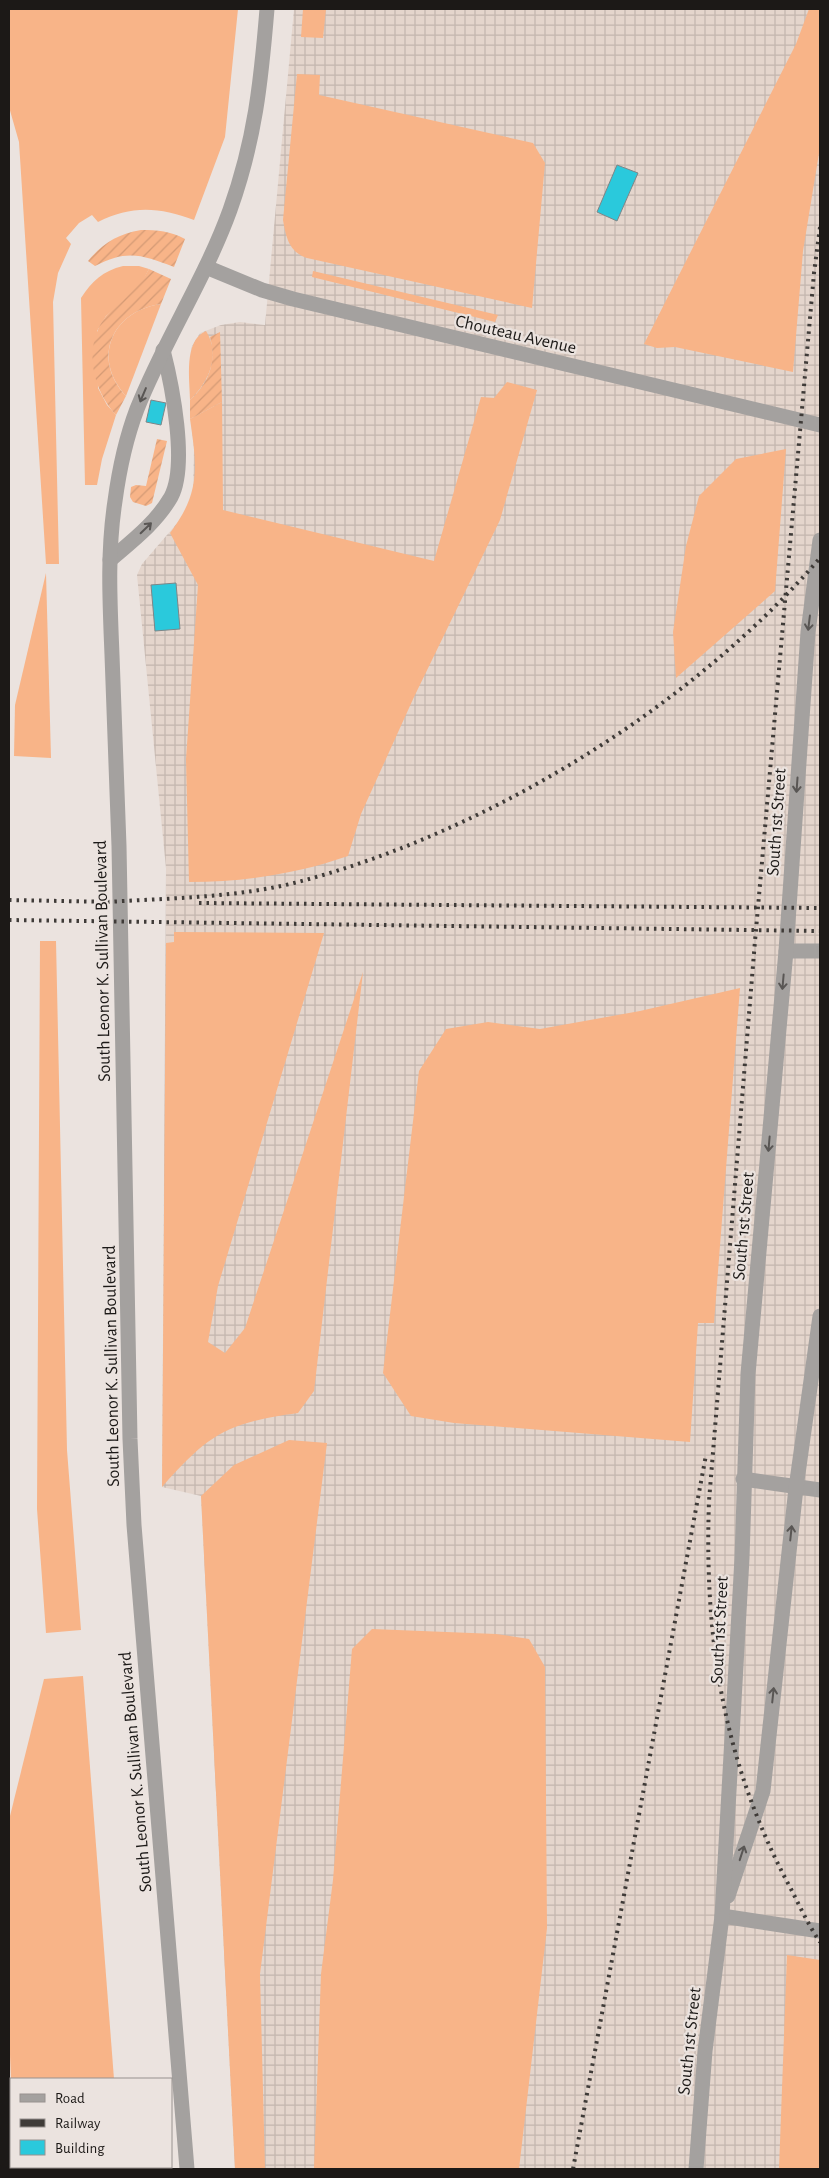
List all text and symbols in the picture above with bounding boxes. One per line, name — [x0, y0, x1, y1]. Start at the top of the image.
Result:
street label: Chouteau Avenue — [454, 312, 578, 358]
one-way arrow — [138, 387, 148, 402]
one-way arrow — [140, 522, 153, 534]
one-way arrow — [804, 615, 814, 631]
street label: South 1st Street — [764, 767, 790, 877]
one-way arrow — [793, 777, 802, 793]
street label: South Leonor K. Sullivan Boulevard — [92, 840, 114, 1082]
one-way arrow — [778, 974, 788, 990]
one-way arrow — [764, 1135, 773, 1151]
street label: South 1st Street — [730, 1171, 758, 1281]
street label: South Leonor K. Sullivan Boulevard — [101, 1245, 123, 1487]
one-way arrow — [786, 1525, 796, 1541]
street label: South 1st Street — [708, 1575, 732, 1685]
street label: South Leonor K. Sullivan Boulevard — [117, 1651, 155, 1893]
one-way arrow — [768, 1687, 778, 1703]
one-way arrow — [738, 1846, 748, 1862]
street label: South 1st Street — [675, 1986, 705, 2096]
legend — [10, 2078, 172, 2168]
text: Road — [55, 2091, 85, 2106]
text: Railway — [55, 2116, 101, 2131]
text: Building — [55, 2141, 105, 2156]

